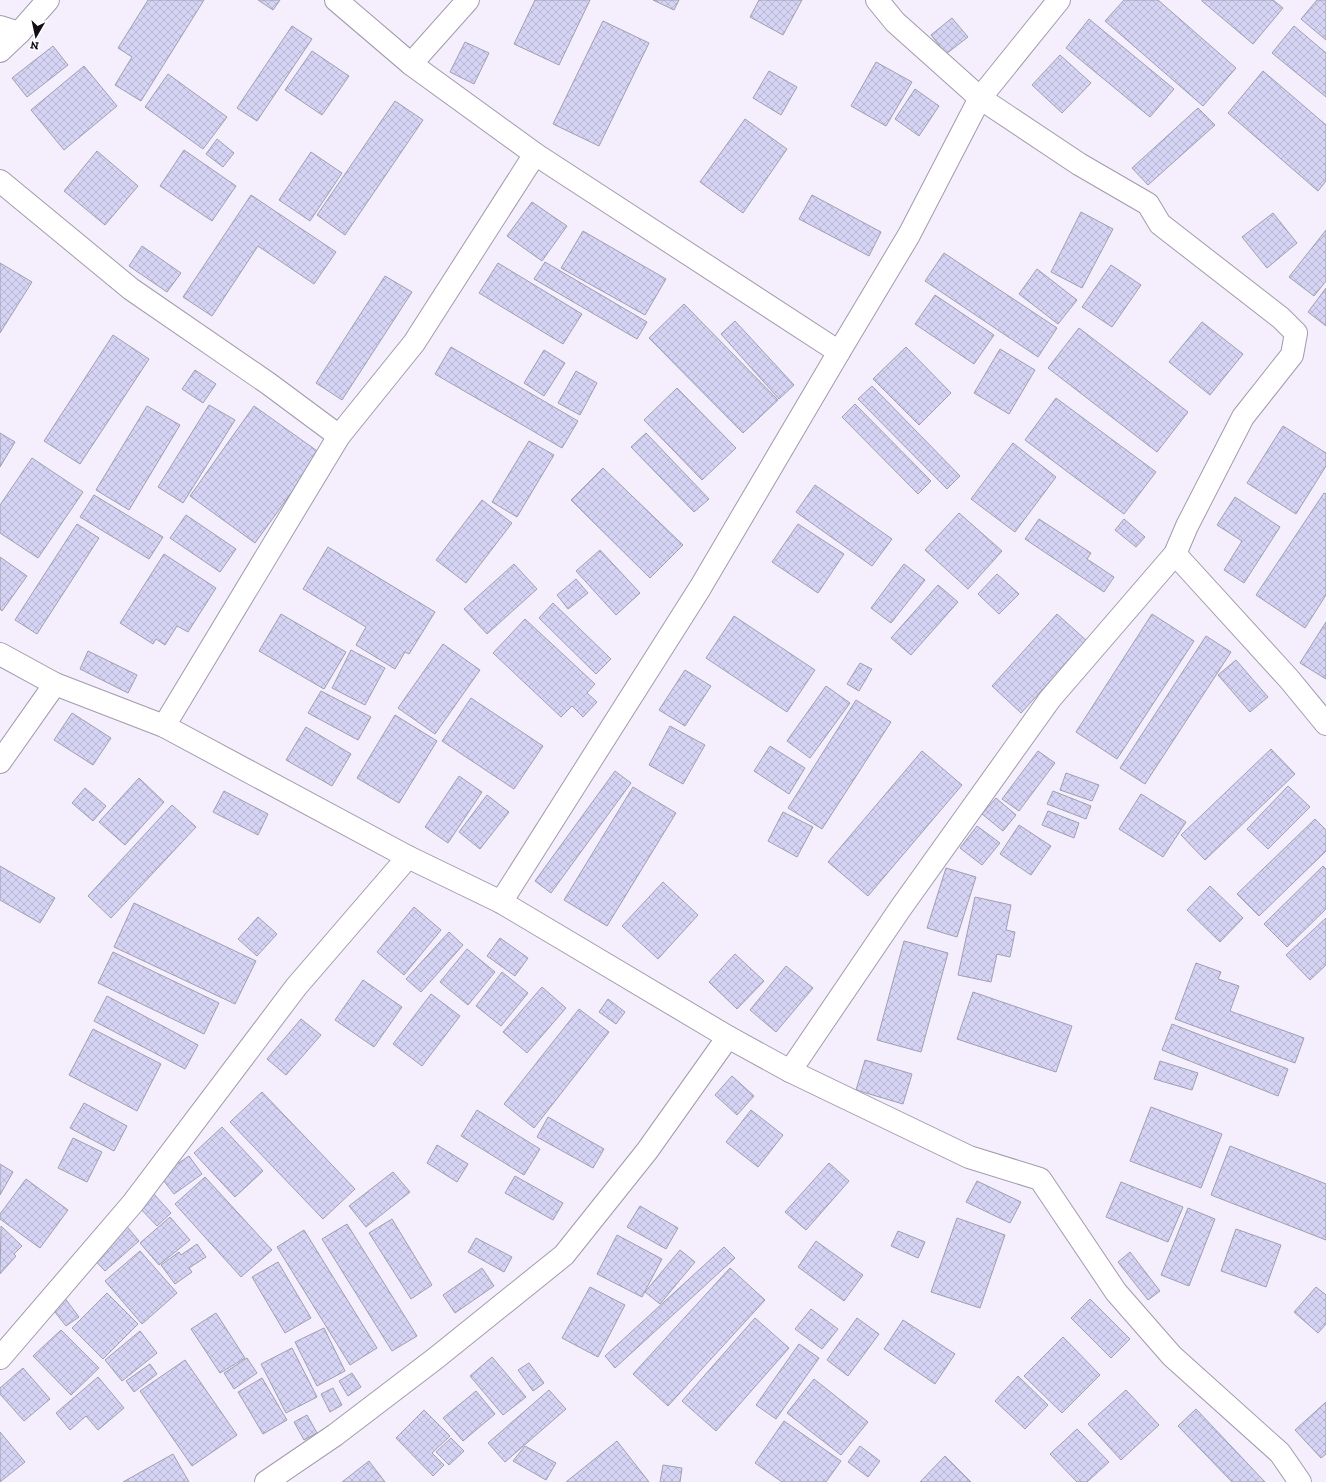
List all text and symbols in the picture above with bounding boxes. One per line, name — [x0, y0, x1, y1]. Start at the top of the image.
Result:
north arrow — [16, 16, 56, 56]
text: N — [29, 38, 40, 52]

